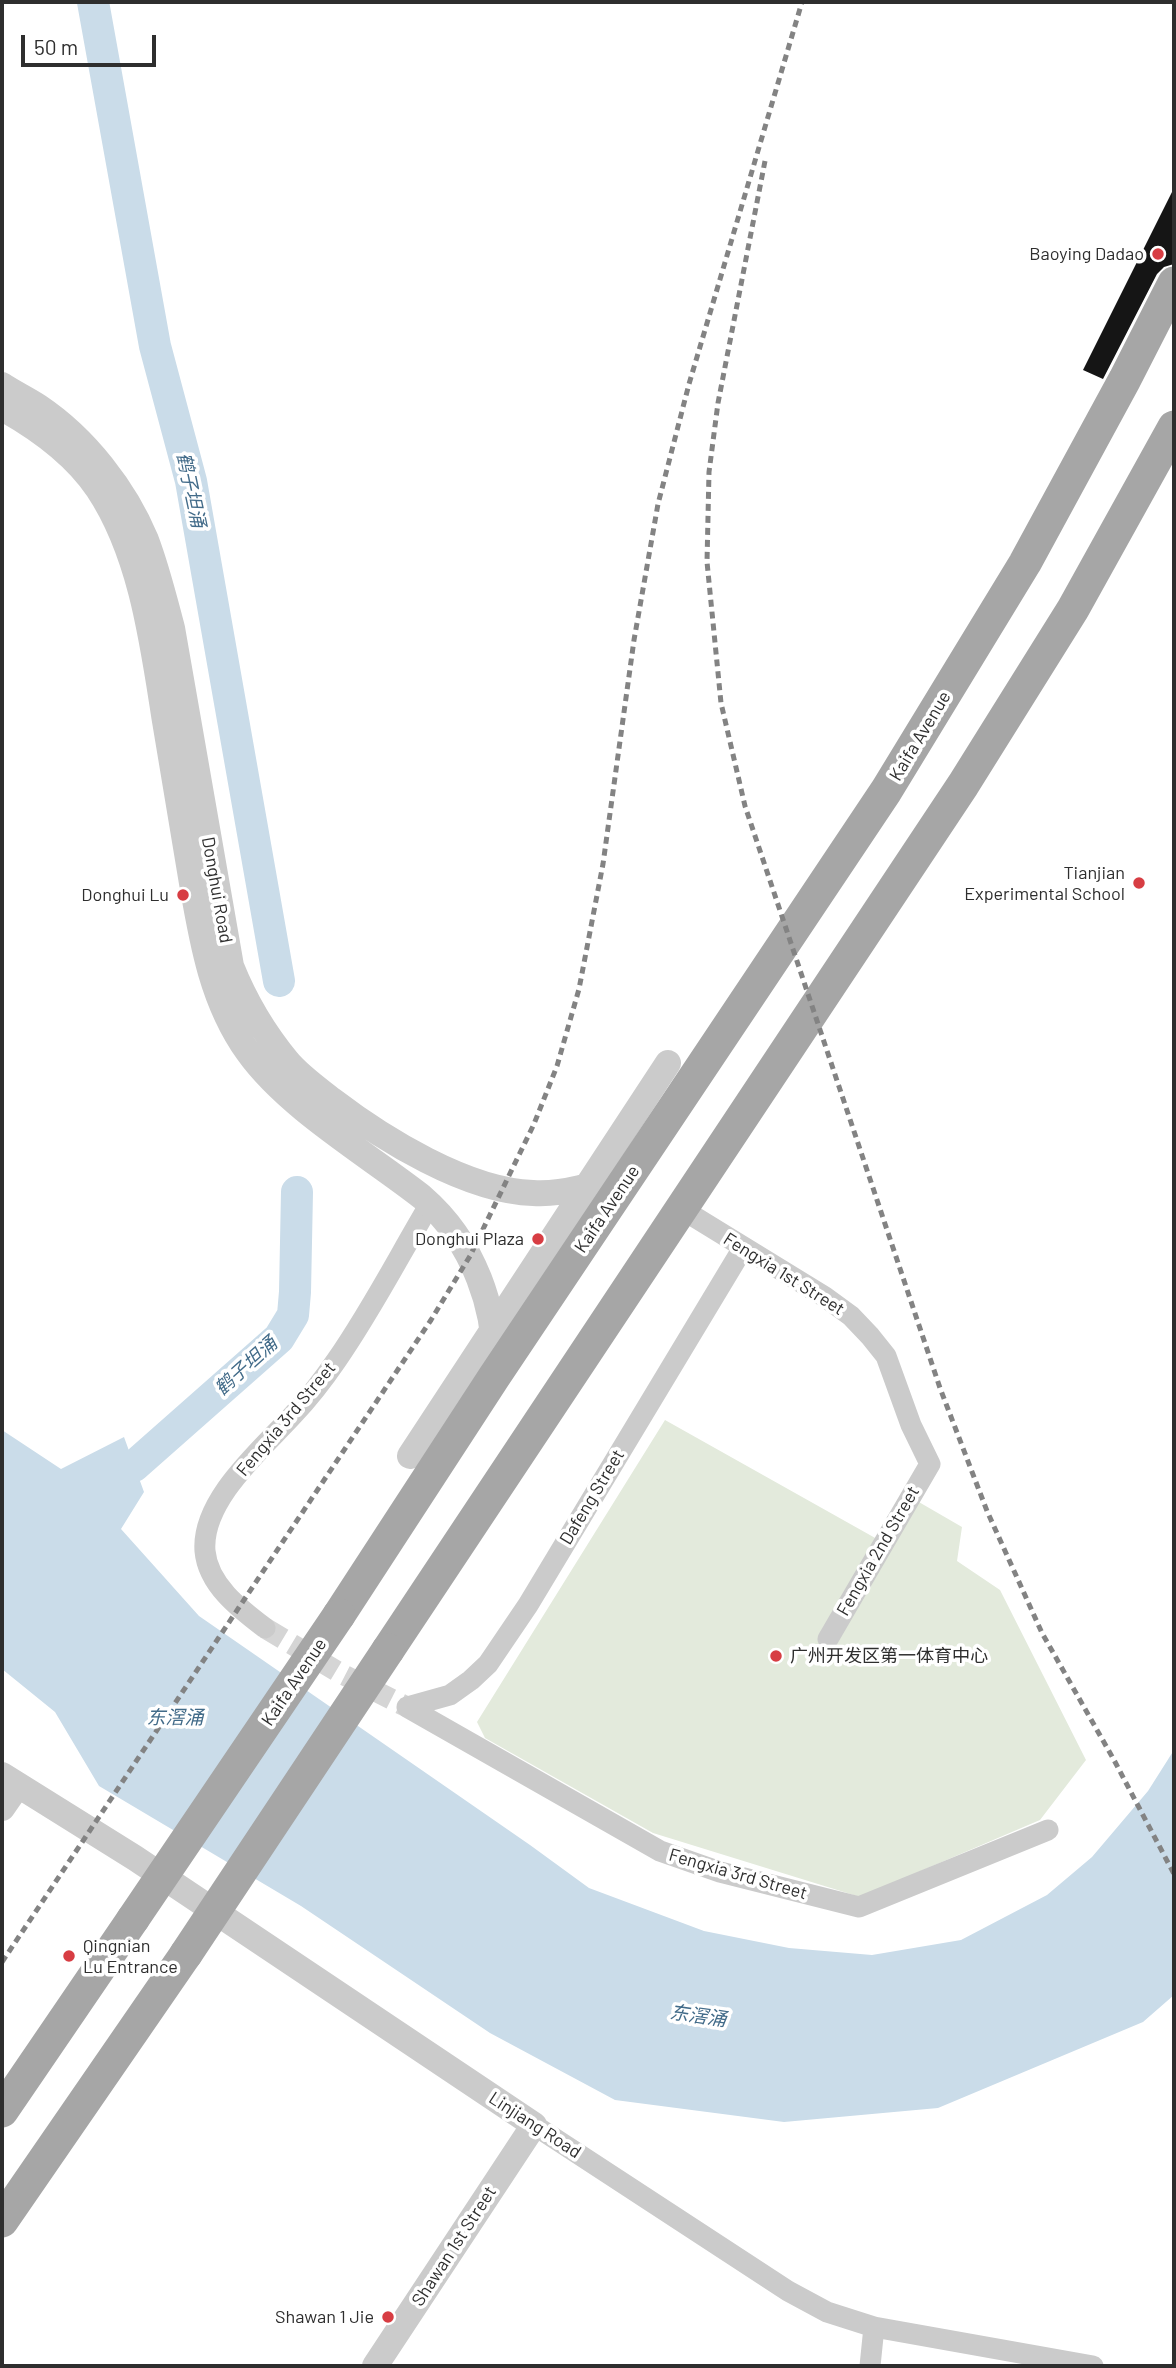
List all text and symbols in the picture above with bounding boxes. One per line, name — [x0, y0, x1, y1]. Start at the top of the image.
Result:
scale bar — [24, 21, 159, 65]
text: 50 m — [34, 34, 78, 59]
place label: Baoying Dadao — [1029, 243, 1144, 265]
marker: Baoying Dadao — [1150, 246, 1166, 262]
water label: 鹤子坦涌 — [172, 450, 210, 530]
street label: Kaifa Avenue — [885, 687, 955, 785]
street label: Donghui Road — [197, 835, 237, 945]
place label: Tianjian Experimental School — [964, 862, 1125, 904]
marker: Tianjian Experimental School — [1131, 875, 1147, 891]
place label: Donghui Lu — [81, 884, 169, 906]
marker: Donghui Lu — [175, 887, 191, 903]
street label: Kaifa Avenue — [570, 1161, 644, 1257]
place label: Donghui Plaza — [415, 1228, 524, 1250]
street label: Fengxia 1st Street — [719, 1228, 849, 1320]
marker: Donghui Plaza — [530, 1231, 546, 1247]
water label: 鹤子坦涌 — [210, 1332, 282, 1400]
street label: Fengxia 3rd Street — [232, 1357, 340, 1481]
street label: Dafeng Street — [555, 1445, 629, 1549]
street label: Fengxia 2nd Street — [832, 1482, 924, 1620]
street label: Kaifa Avenue — [257, 1634, 331, 1730]
place label: 广州开发区第一体育中心 — [790, 1645, 988, 1667]
marker: 广州开发区第一体育中心 — [768, 1648, 784, 1664]
water label: 东滘涌 — [147, 1707, 203, 1729]
street label: Fengxia 3rd Street — [666, 1844, 810, 1904]
place label: Qingnian Lu Entrance — [83, 1935, 178, 1978]
marker: Qingnian Lu Entrance — [61, 1948, 77, 1964]
water label: 东滘涌 — [668, 2001, 728, 2031]
street label: Linjiang Road — [485, 2087, 585, 2163]
street label: Shawan 1st Street — [407, 2182, 501, 2310]
place label: Shawan 1 Jie — [275, 2306, 374, 2328]
marker: Shawan 1 Jie — [380, 2309, 396, 2325]

